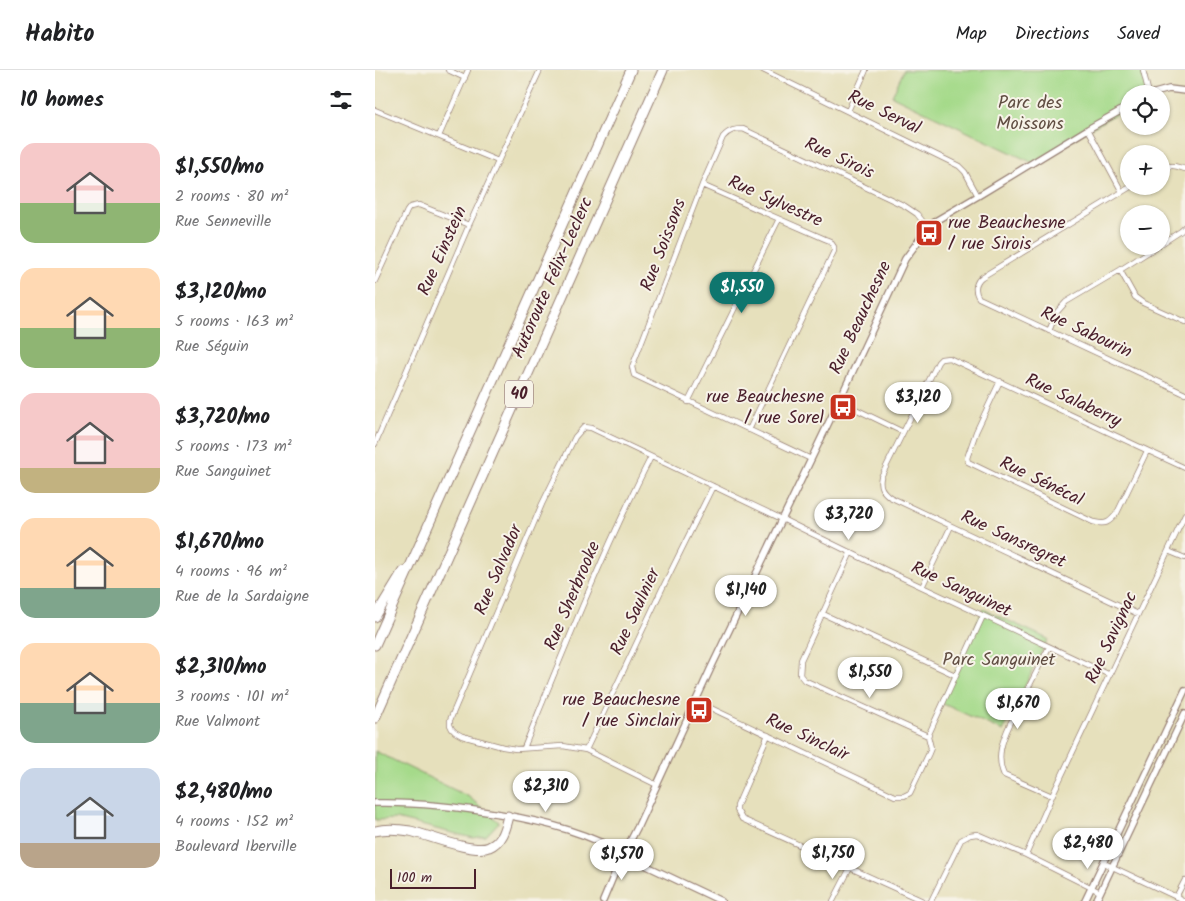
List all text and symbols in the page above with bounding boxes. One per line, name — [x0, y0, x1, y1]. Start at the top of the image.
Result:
text: Habito — [25, 15, 94, 54]
text: Map — [955, 20, 987, 49]
text: Directions — [1015, 20, 1089, 49]
text: Saved — [1117, 20, 1160, 49]
street label: Rue Serval — [842, 83, 926, 144]
text: 10 homes — [20, 84, 104, 117]
map controls — [1120, 85, 1170, 255]
button: locate — [1120, 85, 1170, 135]
icon: filters — [327, 86, 355, 114]
park label: Parc des Moissons — [996, 89, 1064, 139]
street label: Rue Sirois — [799, 130, 879, 188]
button: + — [1120, 145, 1170, 195]
text: $1,550/mo — [175, 151, 264, 184]
icon: home — [60, 163, 120, 223]
street label: Rue Sylvestre — [723, 168, 827, 236]
text: 2 rooms · 80 m² — [175, 184, 288, 209]
street label: Autoroute Félix-Leclerc — [504, 193, 602, 363]
street label: Rue Soissons — [633, 194, 695, 296]
street label: Rue Einstein — [410, 201, 476, 301]
button: − — [1120, 205, 1170, 255]
text: Rue Senneville — [175, 209, 271, 234]
place label: rue Beauchesne / rue Sirois — [948, 209, 1066, 259]
bus stop icon: rue Beauchesne / rue Sirois — [914, 218, 944, 248]
street label: Rue Beauchesne — [822, 256, 900, 380]
pin: $1,550 — [701, 272, 783, 314]
text: $1,550 — [721, 275, 763, 300]
text: $3,120/mo — [175, 276, 266, 309]
icon: home — [60, 288, 120, 348]
street label: Rue Sabourin — [1035, 299, 1137, 367]
text: 5 rooms · 163 m² — [175, 309, 293, 334]
text: Rue Séguin — [175, 334, 249, 359]
street label: Rue Salaberry — [1020, 366, 1126, 436]
road number: 40 — [505, 380, 533, 408]
pin: $3,120 — [877, 382, 959, 424]
place label: rue Beauchesne / rue Sorel — [706, 383, 825, 433]
text: $3,120 — [896, 385, 940, 410]
bus stop icon: rue Beauchesne / rue Sorel — [828, 392, 858, 422]
text: $3,720/mo — [175, 401, 270, 434]
icon: home — [60, 413, 120, 473]
text: 5 rooms · 173 m² — [175, 434, 292, 459]
street label: Rue Sénécal — [994, 449, 1088, 515]
text: Rue Sanguinet — [175, 459, 271, 484]
pin: $3,720 — [808, 498, 890, 541]
text: $3,720 — [825, 502, 873, 527]
street label: Rue Sansregret — [955, 503, 1071, 578]
street label: Rue Salvador — [467, 519, 532, 620]
text: $1,670/mo — [175, 526, 264, 559]
street label: Rue Sherbrooke — [537, 537, 609, 655]
icon: home — [60, 538, 120, 598]
street label: Rue Sanguinet — [906, 554, 1017, 626]
text: 4 rooms · 96 m² — [175, 559, 287, 584]
street label: Rue Saulnier — [603, 563, 669, 660]
pin: $1,140 — [705, 574, 787, 617]
text: $1,140 — [726, 578, 766, 603]
text: Rue de la Sardaigne — [175, 584, 309, 609]
street label: Rue Savignac — [1078, 587, 1146, 689]
park label: Parc Sanguinet — [942, 646, 1057, 675]
text: $2,310/mo — [175, 651, 266, 684]
pin: $1,550 — [829, 656, 911, 699]
text: $1,550 — [849, 660, 891, 685]
icon: home — [60, 663, 120, 723]
text: 3 rooms · 101 m² — [175, 684, 289, 709]
place label: rue Beauchesne / rue Sinclair — [562, 686, 681, 736]
pin: $1,670 — [977, 688, 1059, 730]
text: $1,670 — [997, 691, 1039, 716]
bus stop icon: rue Beauchesne / rue Sinclair — [684, 695, 714, 725]
street label: Rue Sinclair — [761, 706, 854, 770]
text: Rue Valmont — [175, 709, 260, 734]
pin: $2,310 — [505, 770, 587, 813]
text: $2,310 — [524, 774, 568, 799]
text: $2,480/mo — [175, 776, 272, 809]
icon: home — [60, 788, 120, 848]
text: 4 rooms · 152 m² — [175, 809, 293, 834]
pin: $2,480 — [1047, 828, 1129, 870]
text: $2,480 — [1063, 831, 1113, 856]
text: Boulevard Iberville — [175, 834, 297, 859]
pin: $1,570 — [581, 838, 663, 881]
pin: $1,750 — [792, 838, 874, 880]
text: $1,750 — [812, 841, 854, 866]
text: $1,570 — [601, 842, 643, 867]
scale bar — [390, 866, 476, 889]
text: 100 m — [397, 867, 432, 889]

